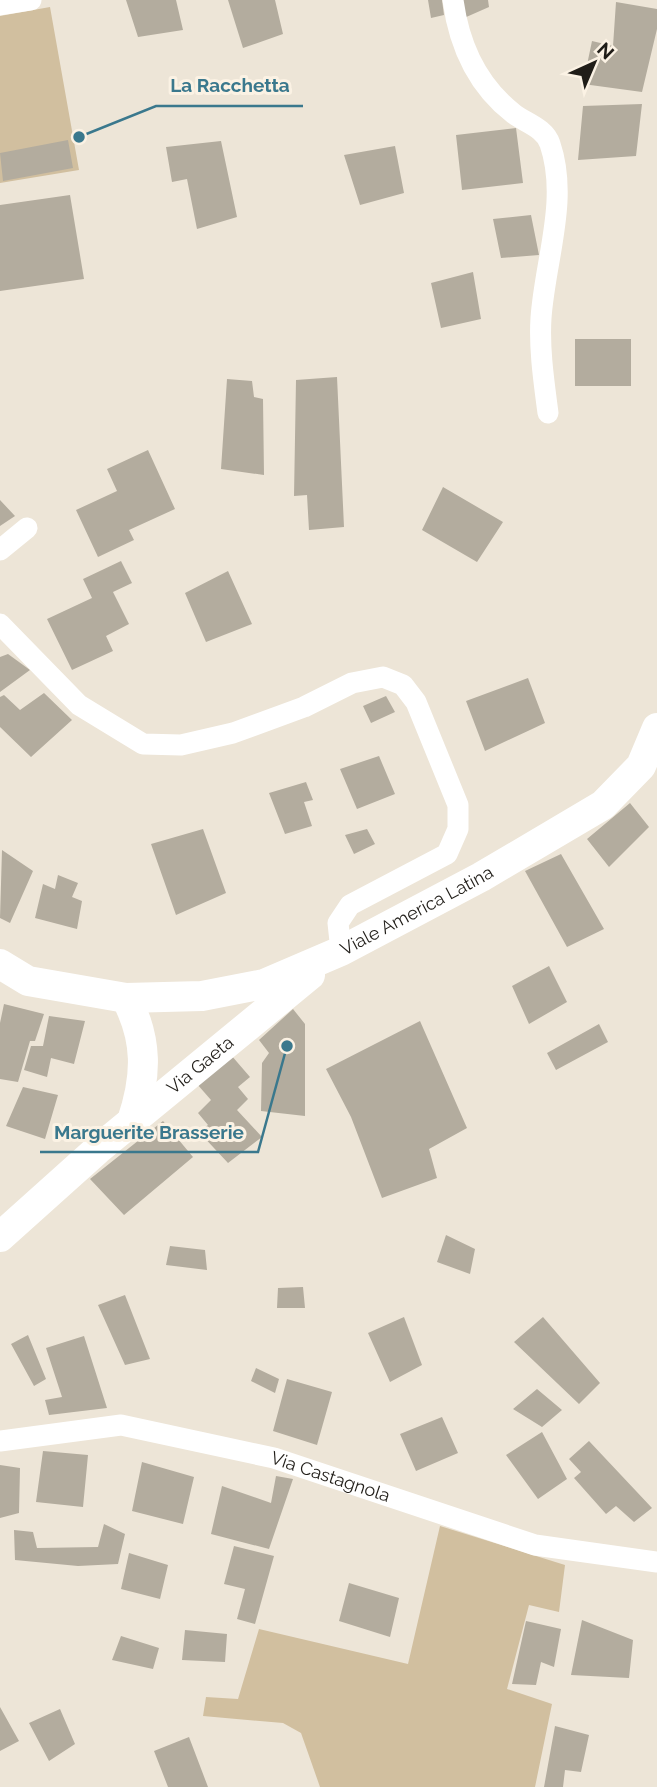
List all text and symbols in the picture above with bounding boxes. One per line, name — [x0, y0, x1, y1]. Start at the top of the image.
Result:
north arrow — [559, 28, 629, 98]
text: N — [593, 38, 619, 64]
callout: La Racchetta — [156, 66, 303, 106]
text: La Racchetta — [170, 74, 290, 96]
street label: Viale America Latina — [337, 861, 497, 959]
street label: Via Gaeta — [163, 1031, 237, 1098]
callout: Marguerite Brasserie — [40, 1112, 258, 1152]
text: Marguerite Brasserie — [54, 1121, 244, 1143]
street label: Via Castagnola — [268, 1447, 393, 1506]

